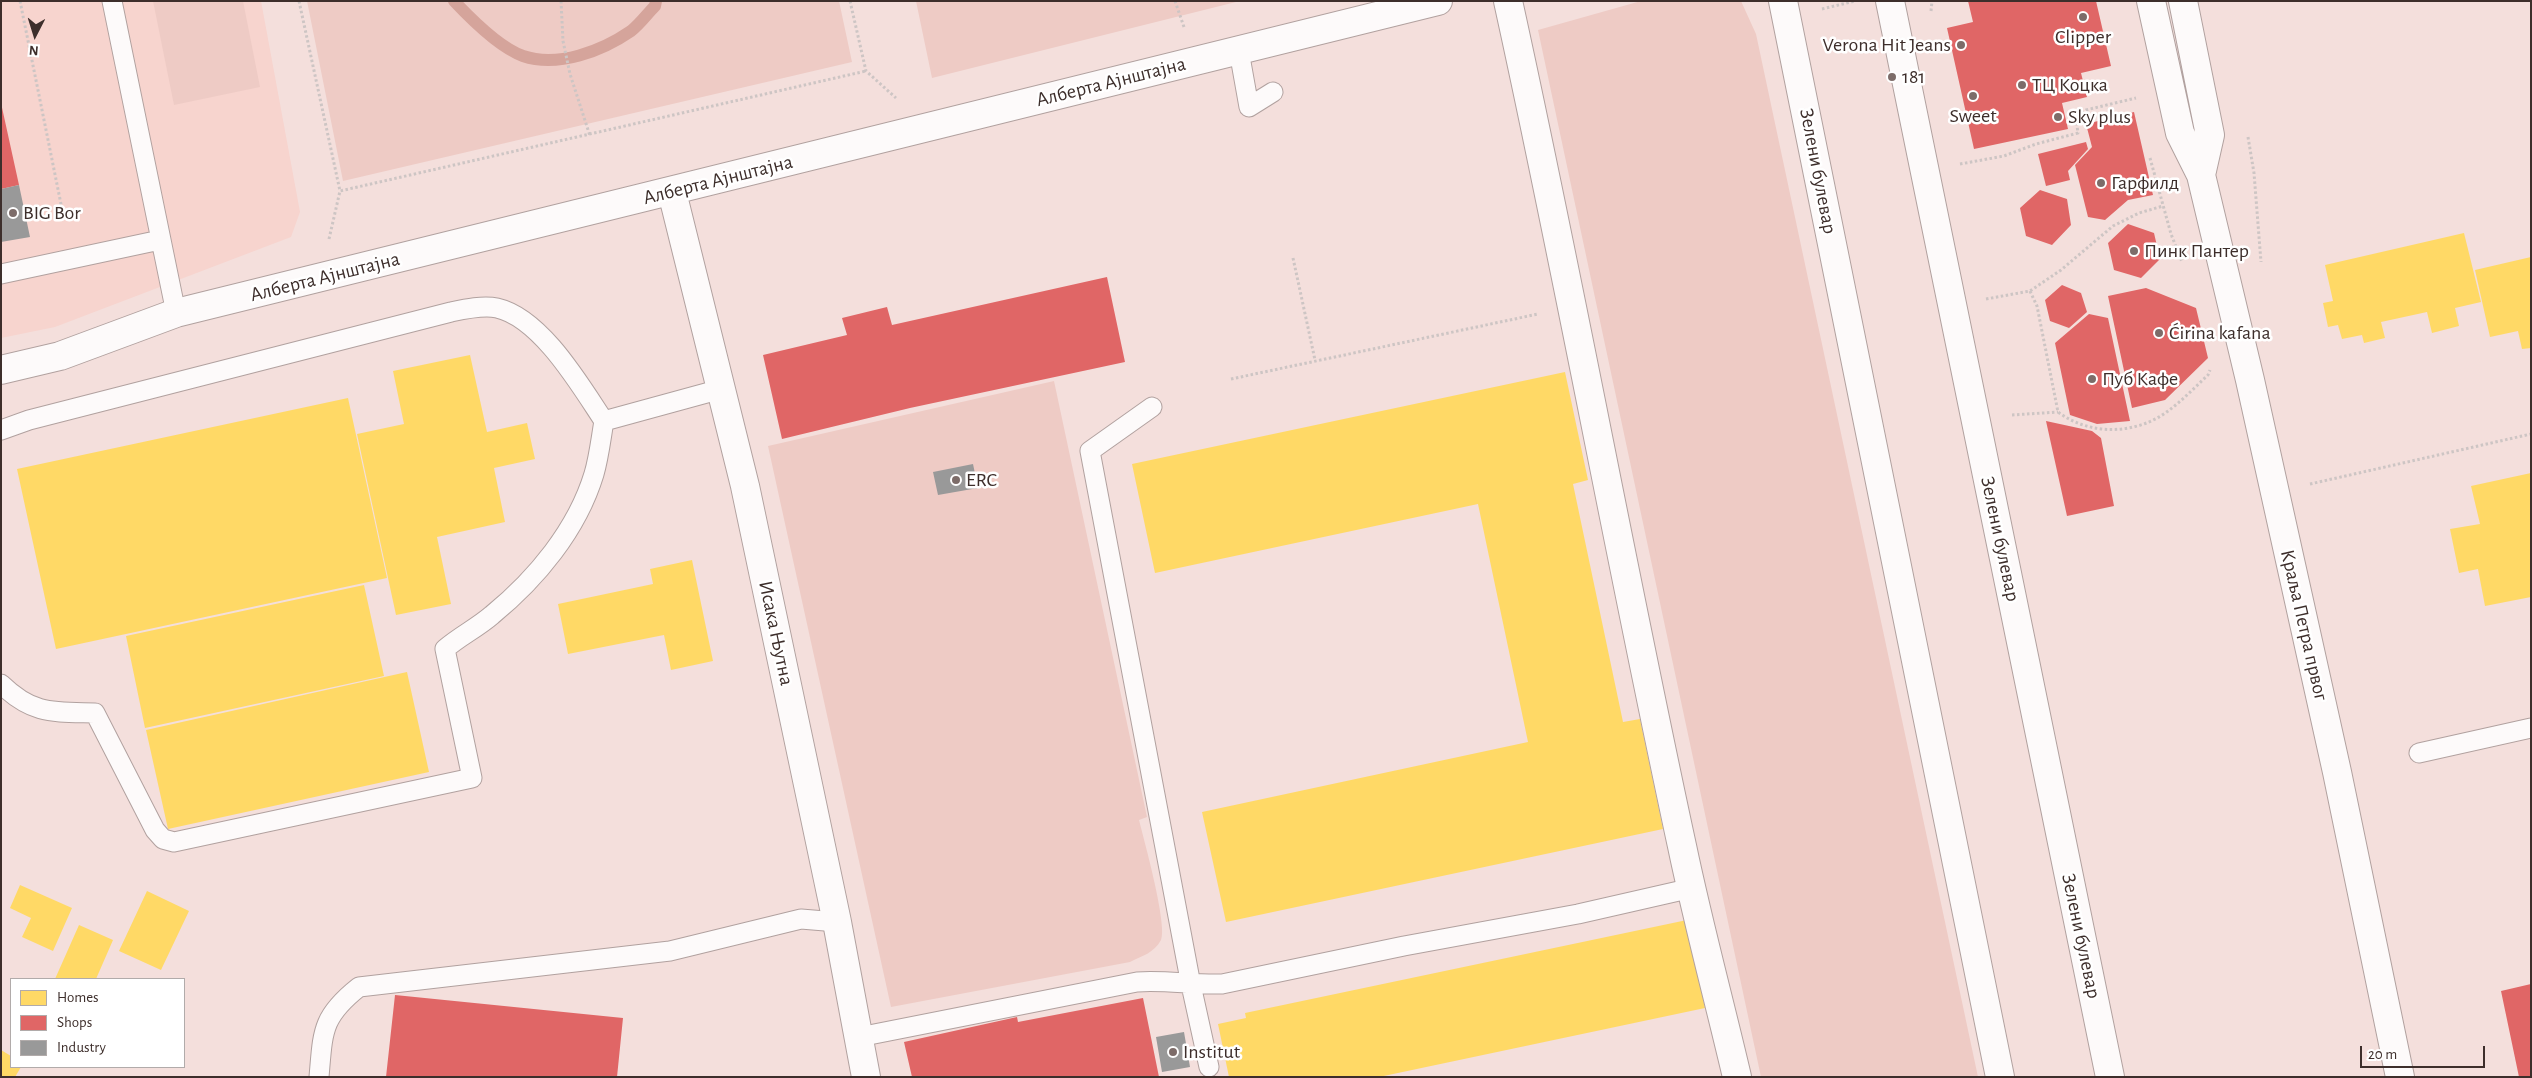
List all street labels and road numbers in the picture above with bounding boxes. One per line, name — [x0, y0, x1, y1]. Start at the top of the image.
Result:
street label: Алберта Ајнштајна — [1034, 52, 1188, 112]
street label: Зелени булевар — [1794, 106, 1842, 236]
street label: Алберта Ајнштајна — [641, 150, 795, 210]
street label: Алберта Ајнштајна — [248, 247, 402, 307]
street label: Зелени булевар — [1975, 474, 2025, 604]
street label: Краља Петра првог — [2275, 547, 2333, 703]
street label: Исака Њутна — [753, 578, 799, 688]
street label: Зелени булевар — [2056, 871, 2106, 1001]

